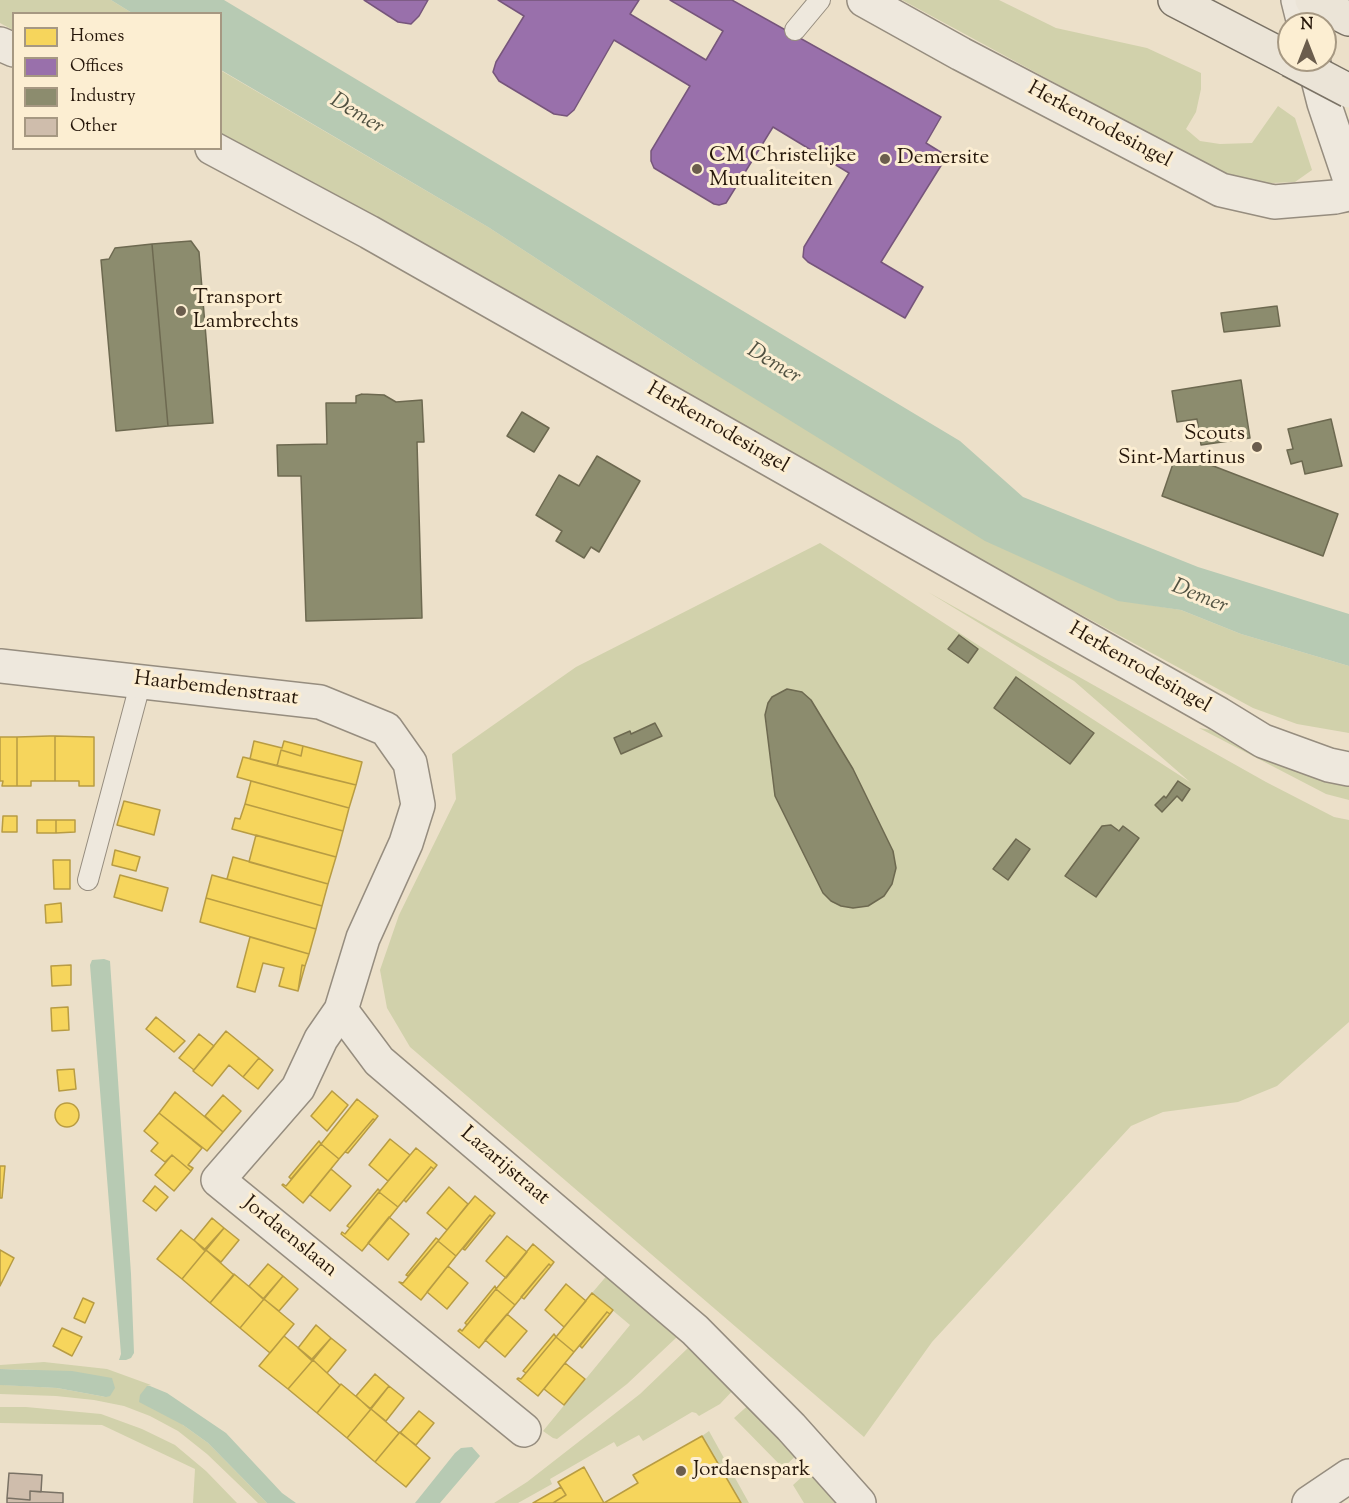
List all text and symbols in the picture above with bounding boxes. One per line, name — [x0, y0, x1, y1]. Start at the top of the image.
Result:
legend — [12, 12, 222, 150]
north arrow — [1277, 12, 1337, 72]
text: N — [1301, 14, 1313, 37]
text: Homes — [70, 24, 124, 50]
text: Offices — [70, 54, 123, 80]
street label: Herkenrodesingel — [1022, 77, 1176, 175]
text: Industry — [70, 84, 136, 110]
water label: Demer — [324, 89, 388, 141]
text: Other — [70, 114, 117, 140]
place label: CM Christelijke Mutualiteiten — [709, 144, 856, 194]
place label: Demersite — [897, 146, 989, 172]
marker: Demersite — [878, 152, 892, 166]
marker: CM Christelijke Mutualiteiten — [690, 162, 704, 176]
place label: Transport Lambrechts — [193, 286, 299, 336]
marker: Transport Lambrechts — [174, 304, 188, 318]
water label: Demer — [741, 339, 805, 391]
street label: Herkenrodesingel — [641, 378, 793, 480]
place label: Scouts Sint-Martinus — [1118, 422, 1245, 472]
marker: Scouts Sint-Martinus — [1250, 440, 1264, 454]
water label: Demer — [1167, 575, 1231, 621]
street label: Herkenrodesingel — [1063, 618, 1215, 720]
street label: Haarbemdenstraat — [132, 667, 300, 713]
street label: Lazarijstraat — [454, 1122, 554, 1212]
street label: Jordaenslaan — [236, 1192, 342, 1284]
place label: Jordaenspark — [693, 1458, 810, 1484]
marker: Jordaenspark — [674, 1464, 688, 1478]

